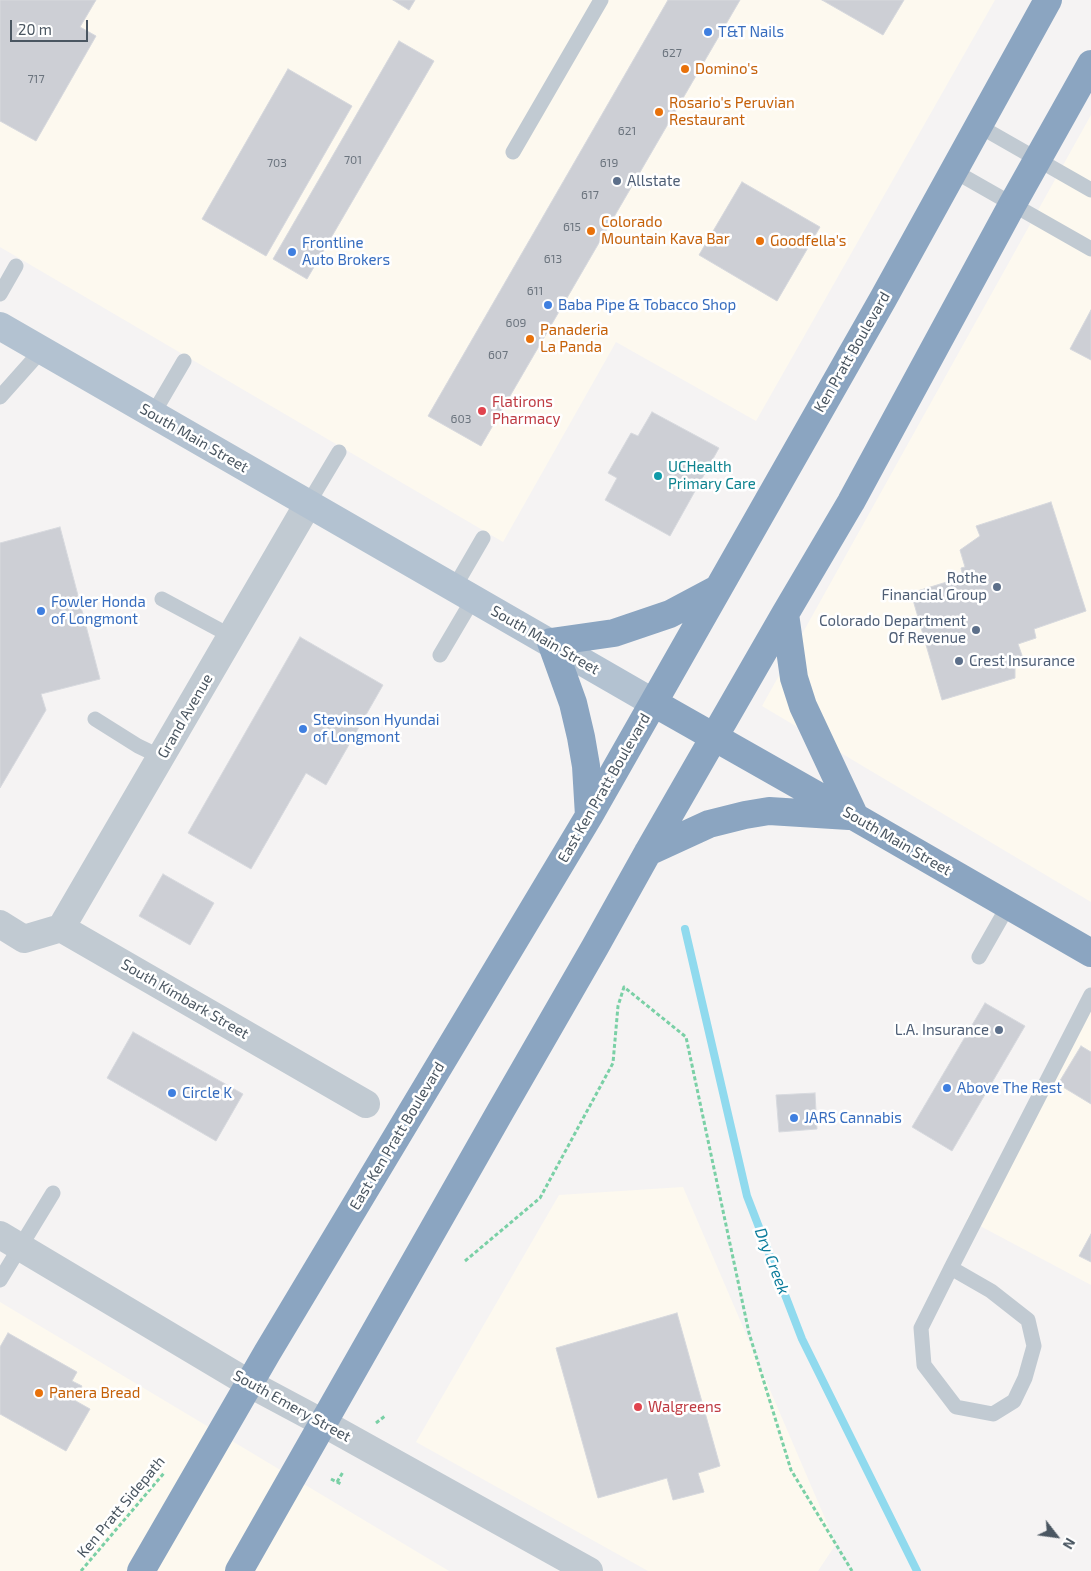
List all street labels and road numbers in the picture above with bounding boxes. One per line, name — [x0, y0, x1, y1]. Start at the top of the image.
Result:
street label: Ken Pratt Boulevard — [810, 289, 894, 415]
street label: South Main Street — [137, 400, 251, 476]
street label: South Main Street — [488, 602, 602, 678]
street label: Grand Avenue — [154, 671, 216, 761]
street label: East Ken Pratt Boulevard — [554, 710, 654, 866]
street label: South Main Street — [840, 803, 954, 879]
street label: South Kimbark Street — [118, 955, 252, 1043]
street label: East Ken Pratt Boulevard — [346, 1059, 448, 1213]
street label: South Emery Street — [230, 1366, 354, 1446]
street label: Ken Pratt Sidepath — [73, 1453, 169, 1561]

